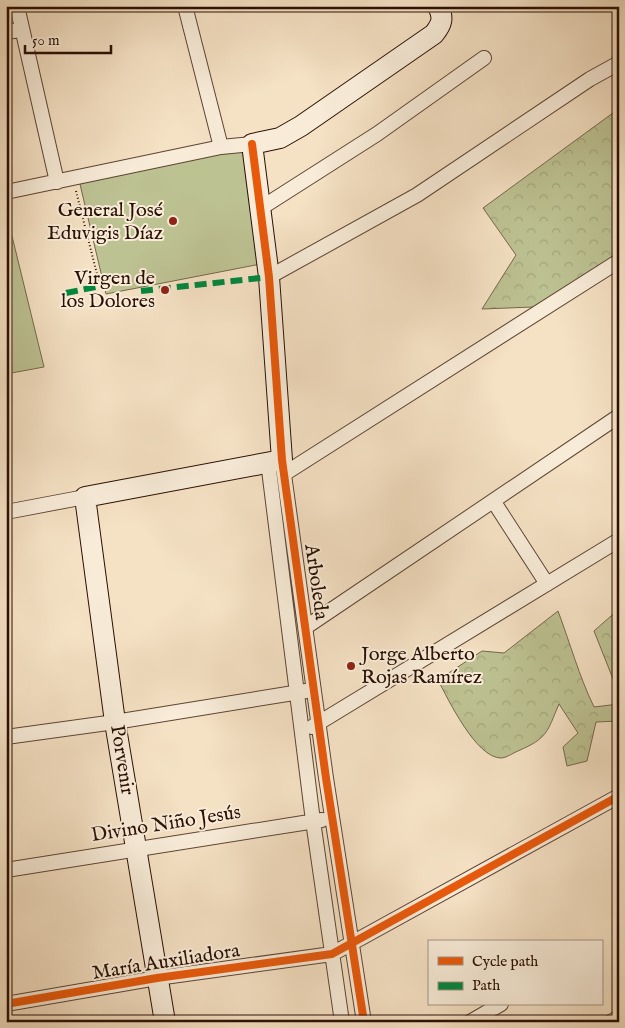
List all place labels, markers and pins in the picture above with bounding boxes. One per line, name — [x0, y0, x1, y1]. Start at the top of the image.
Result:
place label: General José Eduvigis Díaz — [47, 198, 163, 246]
marker: General José Eduvigis Díaz — [167, 215, 179, 227]
place label: Virgen de los Dolores — [61, 266, 155, 314]
marker: Virgen de los Dolores — [159, 284, 171, 296]
place label: Jorge Alberto Rojas Ramírez — [359, 642, 482, 690]
marker: Jorge Alberto Rojas Ramírez — [345, 660, 357, 672]

